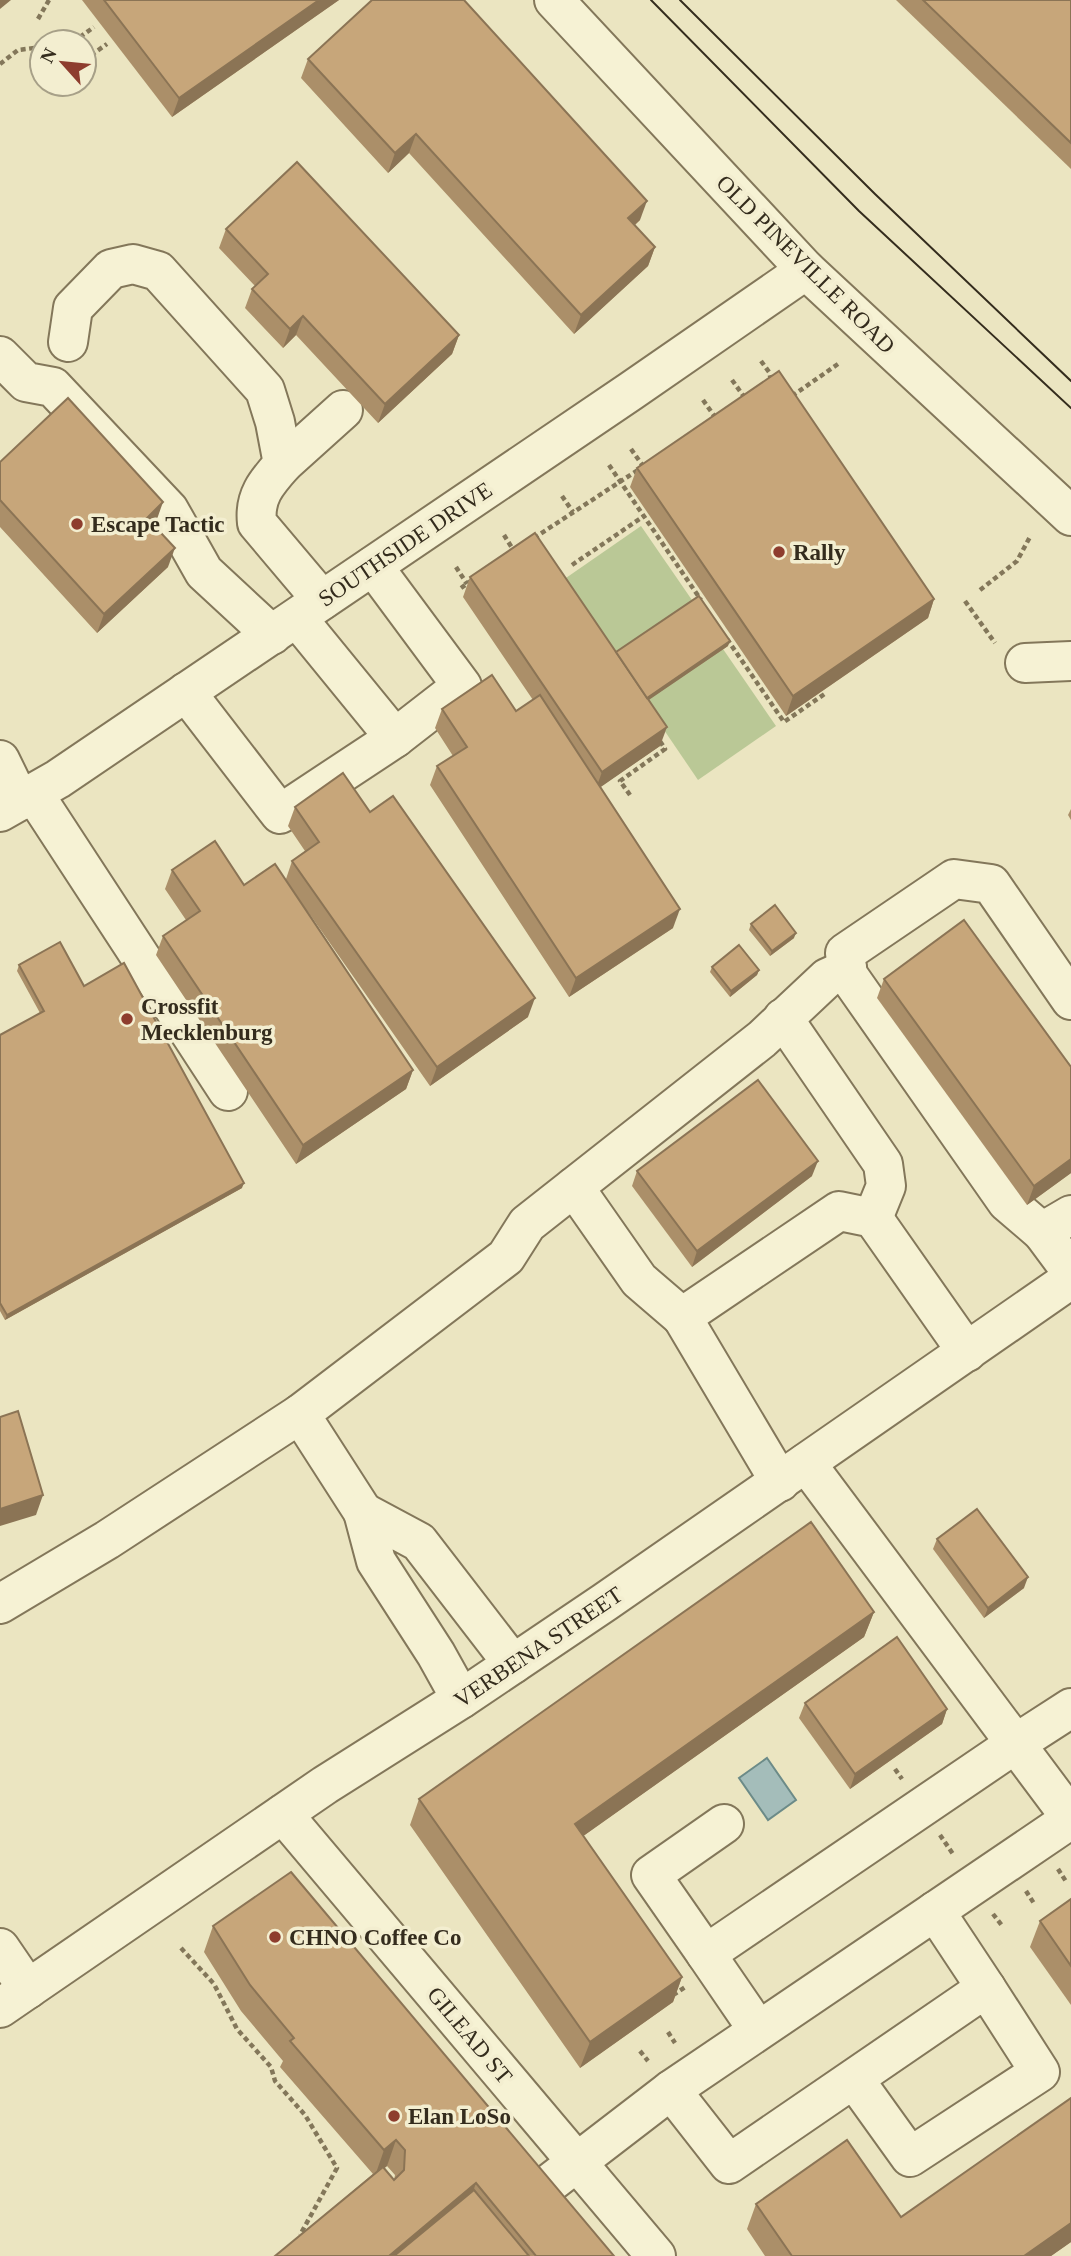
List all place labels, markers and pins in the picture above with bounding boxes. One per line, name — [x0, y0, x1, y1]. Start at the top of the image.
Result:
place label: Escape Tactic — [91, 512, 225, 537]
marker: Escape Tactic — [69, 516, 85, 532]
place label: Rally — [793, 540, 846, 565]
marker: Rally — [771, 544, 787, 560]
place label: Crossfit Mecklenburg — [141, 994, 273, 1045]
marker: Crossfit Mecklenburg — [119, 1011, 135, 1027]
place label: CHNO Coffee Co — [289, 1925, 461, 1950]
marker: CHNO Coffee Co — [267, 1929, 283, 1945]
place label: Elan LoSo — [408, 2104, 511, 2129]
marker: Elan LoSo — [386, 2108, 402, 2124]

